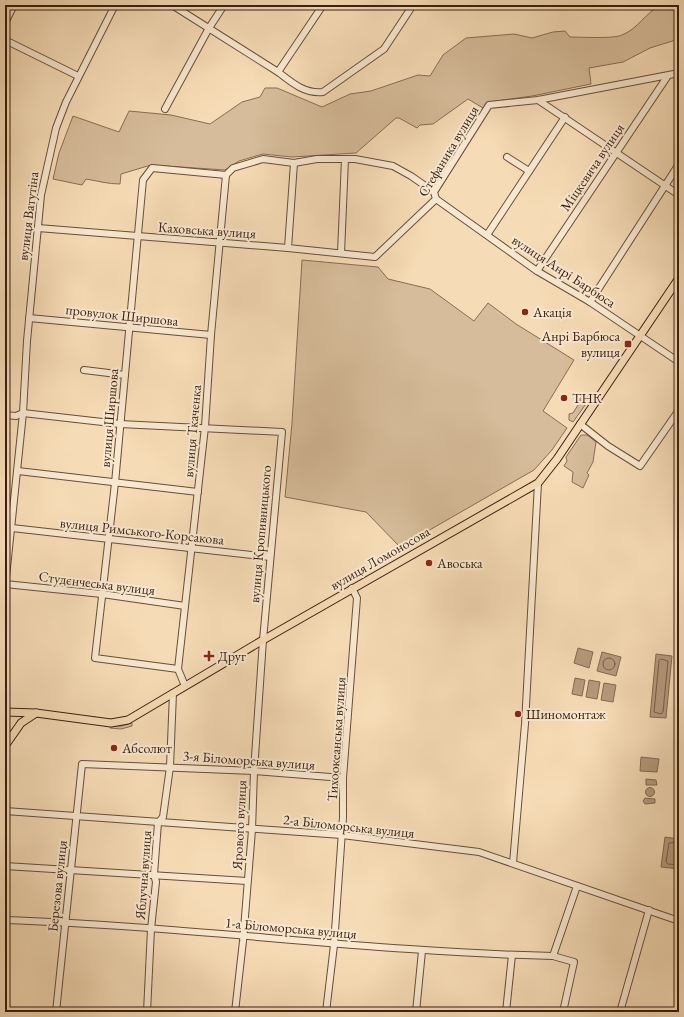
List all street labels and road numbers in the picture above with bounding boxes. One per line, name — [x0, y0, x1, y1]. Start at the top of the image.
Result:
street label: Стефаника вулиця — [414, 102, 482, 200]
street label: Міцкевича вулиця — [556, 120, 628, 214]
street label: вулиця Ватутіна — [14, 170, 42, 262]
street label: Каховська вулиця — [157, 218, 257, 242]
street label: вулиця Анрі Барбюса — [509, 231, 620, 312]
street label: провулок Ширшова — [65, 300, 180, 330]
street label: вулиця Ширшова — [96, 367, 122, 468]
street label: вулиця Ткаченка — [179, 384, 205, 478]
street label: вулиця Кропивницького — [245, 464, 275, 604]
street label: вулиця Римського-Корсакова — [59, 513, 225, 549]
street label: вулиця Ломоносова — [327, 522, 434, 594]
street label: Студєнчеська вулиця — [38, 567, 156, 599]
street label: Тихоокеанська вулиця — [323, 676, 349, 802]
street label: 3-я Біломорська вулиця — [182, 746, 316, 774]
street label: Ярового вулиця — [228, 779, 250, 872]
street label: 2-а Біломорська вулиця — [282, 810, 416, 842]
street label: Яблучна вулиця — [131, 830, 155, 921]
street label: Березова вулиця — [43, 839, 71, 933]
street label: 1-а Біломорська вулиця — [224, 913, 358, 943]

